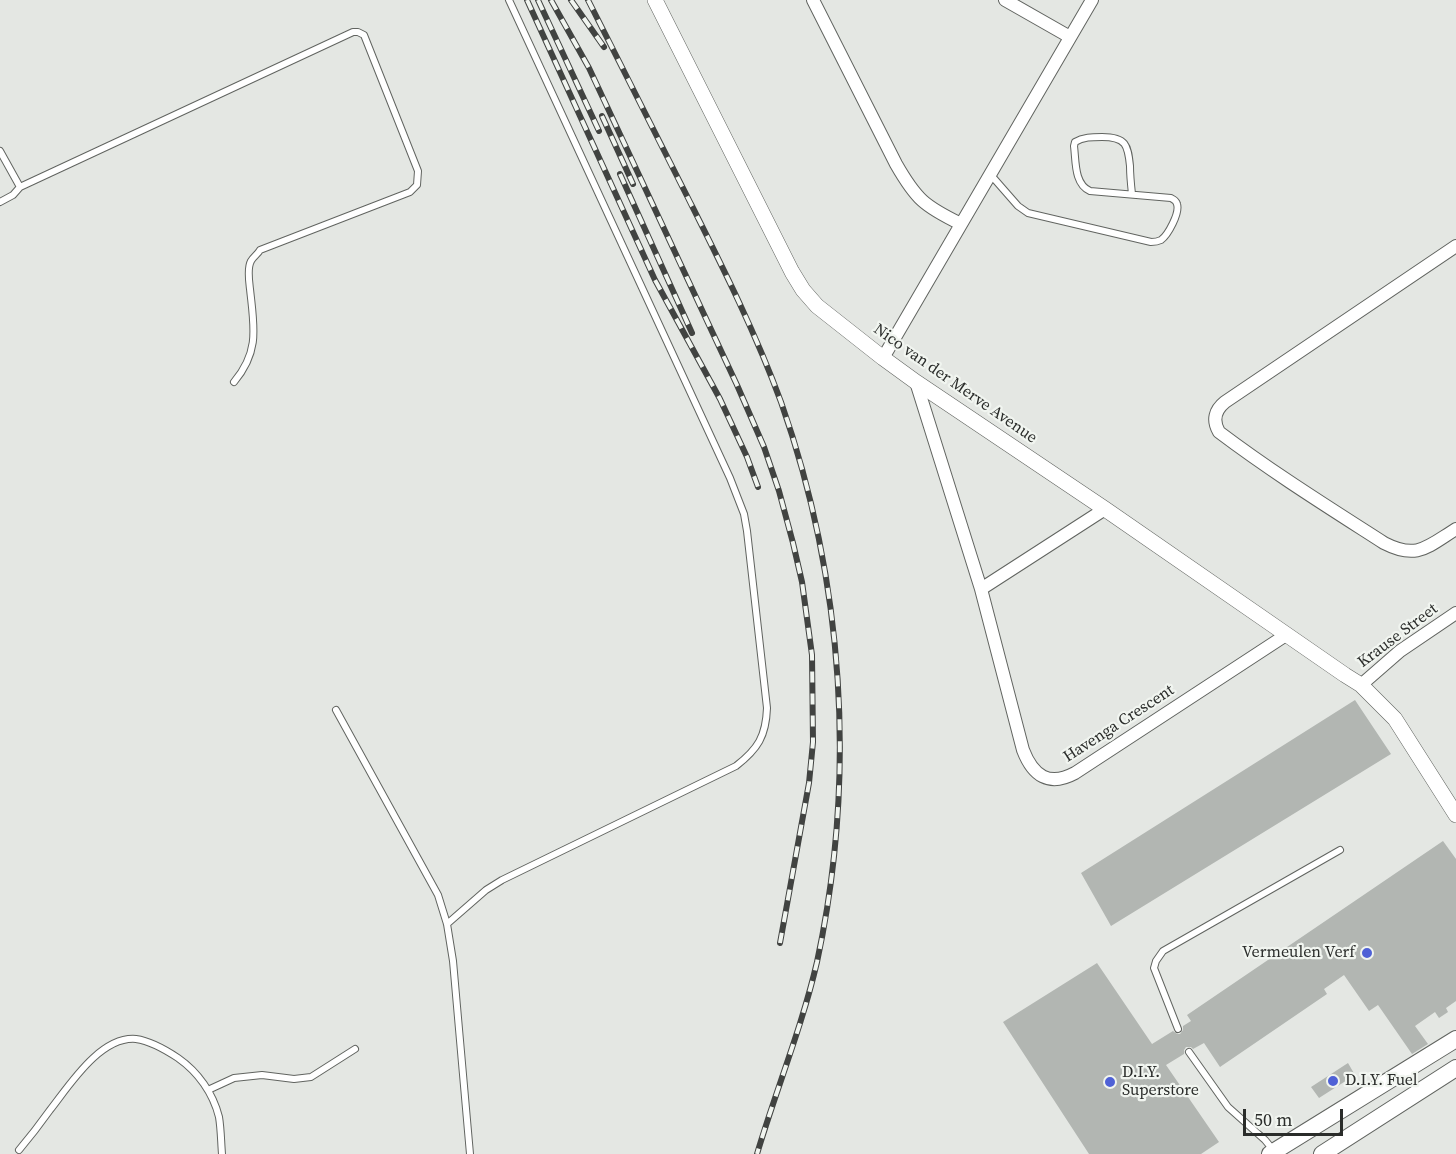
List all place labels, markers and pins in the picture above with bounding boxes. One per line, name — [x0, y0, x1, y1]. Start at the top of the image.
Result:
place label: Vermeulen Verf — [1242, 943, 1355, 963]
marker: Vermeulen Verf — [1360, 946, 1374, 960]
place label: D.I.Y. Superstore — [1122, 1063, 1199, 1101]
place label: D.I.Y. Fuel — [1345, 1071, 1418, 1091]
marker: D.I.Y. Fuel — [1326, 1074, 1340, 1088]
marker: D.I.Y. Superstore — [1103, 1075, 1117, 1089]

